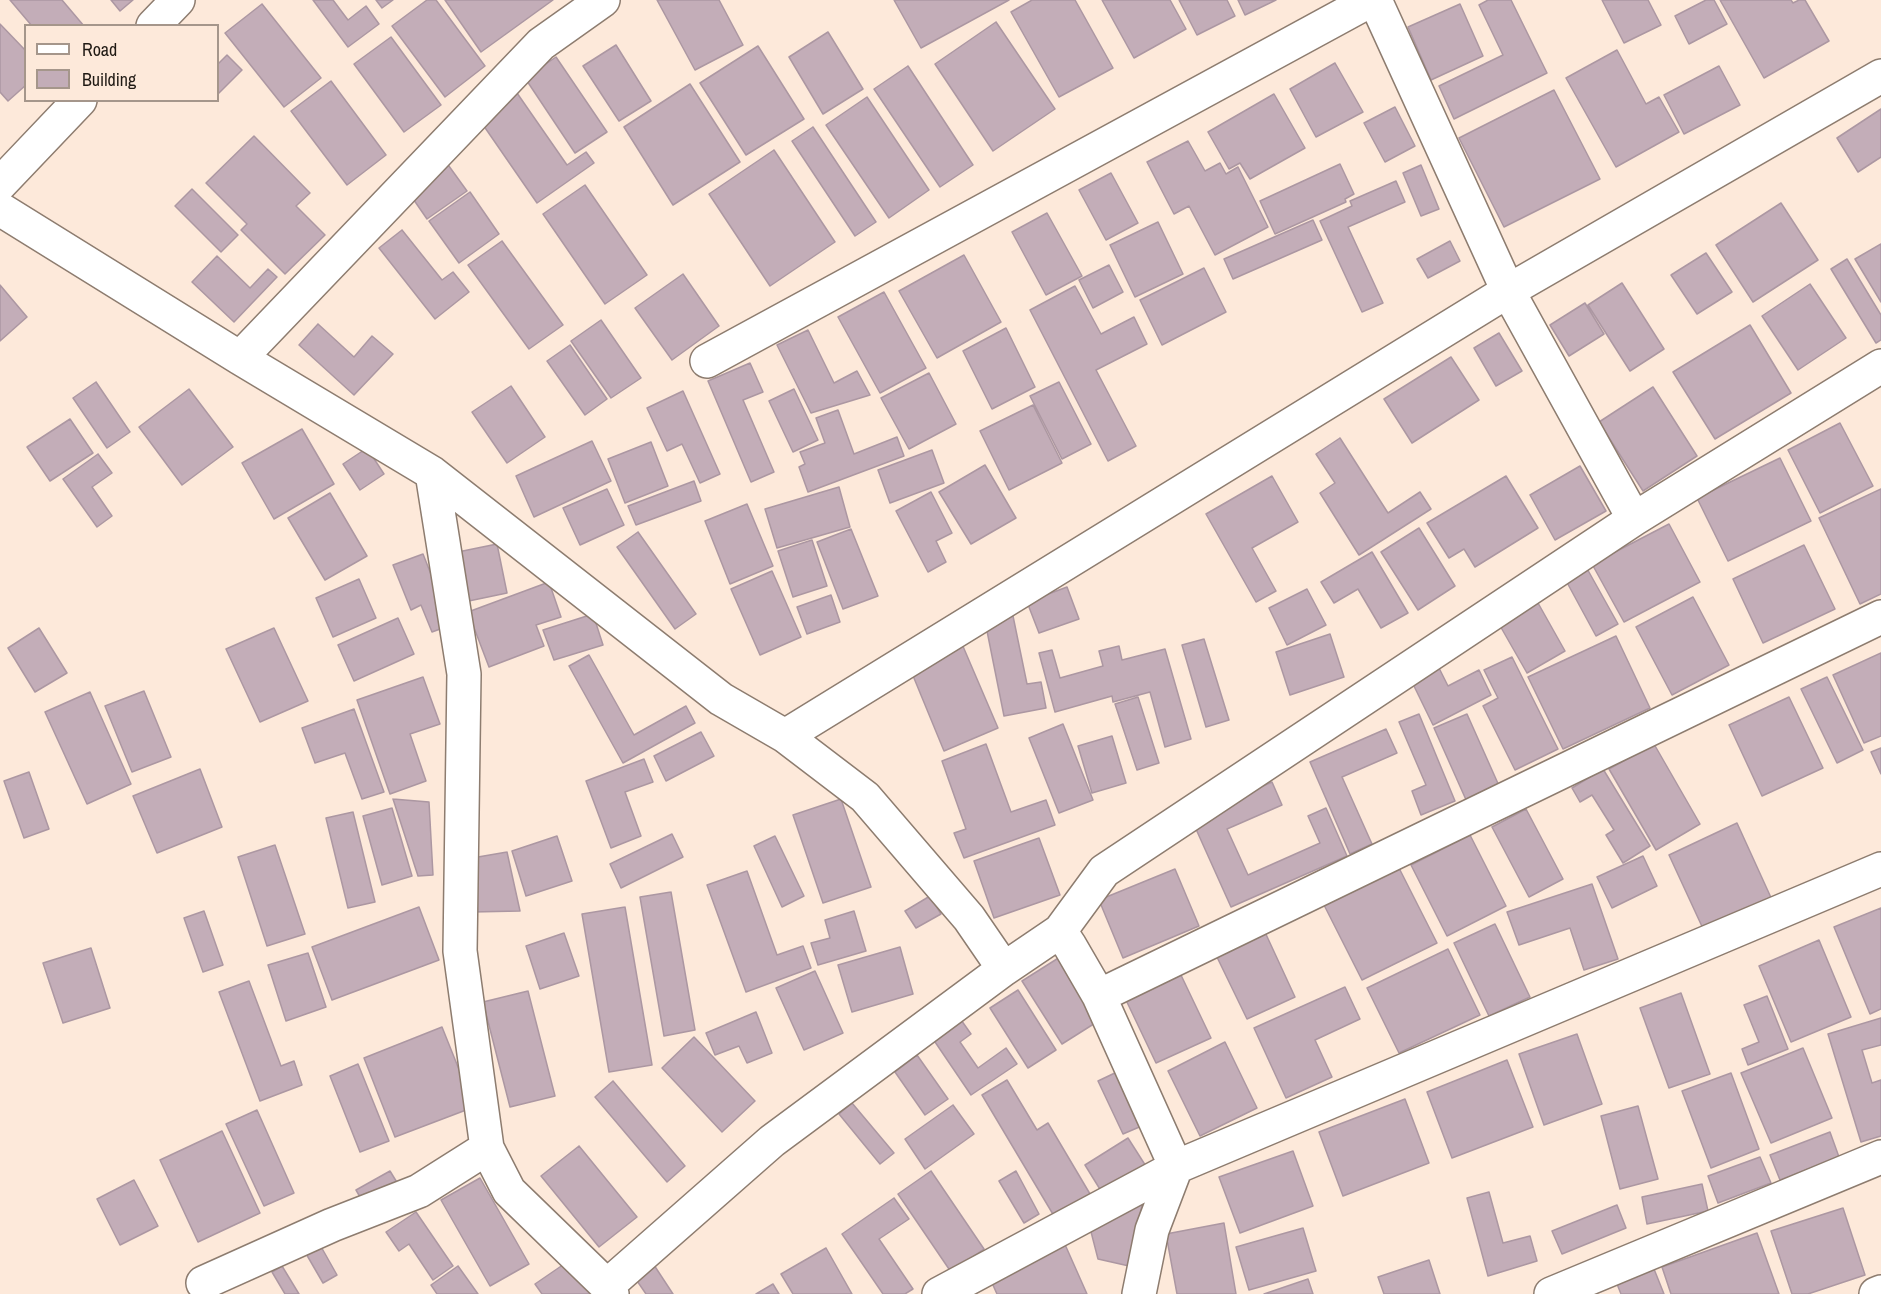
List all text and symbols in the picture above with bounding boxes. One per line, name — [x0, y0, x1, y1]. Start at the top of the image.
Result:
legend — [24, 24, 219, 102]
text: Road — [82, 37, 117, 62]
text: Building — [82, 67, 136, 92]

